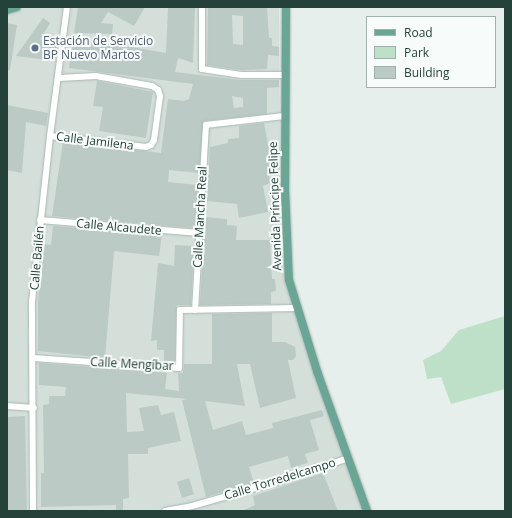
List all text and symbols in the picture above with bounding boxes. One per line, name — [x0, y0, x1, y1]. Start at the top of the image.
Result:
legend — [366, 16, 496, 88]
text: Road — [404, 24, 433, 41]
place label: Estación de Servicio BP Nuevo Martos — [43, 34, 153, 62]
marker: Estación de Servicio BP Nuevo Martos — [30, 43, 40, 53]
text: Park — [404, 44, 429, 61]
text: Building — [404, 64, 449, 81]
street label: Calle Jamilena — [55, 129, 135, 153]
street label: Avenida Príncipe Felipe — [266, 141, 284, 271]
street label: Calle Mancha Real — [190, 166, 210, 268]
street label: Calle Alcaudete — [76, 216, 162, 238]
street label: Calle Bailén — [27, 225, 47, 291]
street label: Calle Mengíbar — [90, 355, 174, 373]
street label: Calle Torredelcampo — [223, 455, 337, 503]

